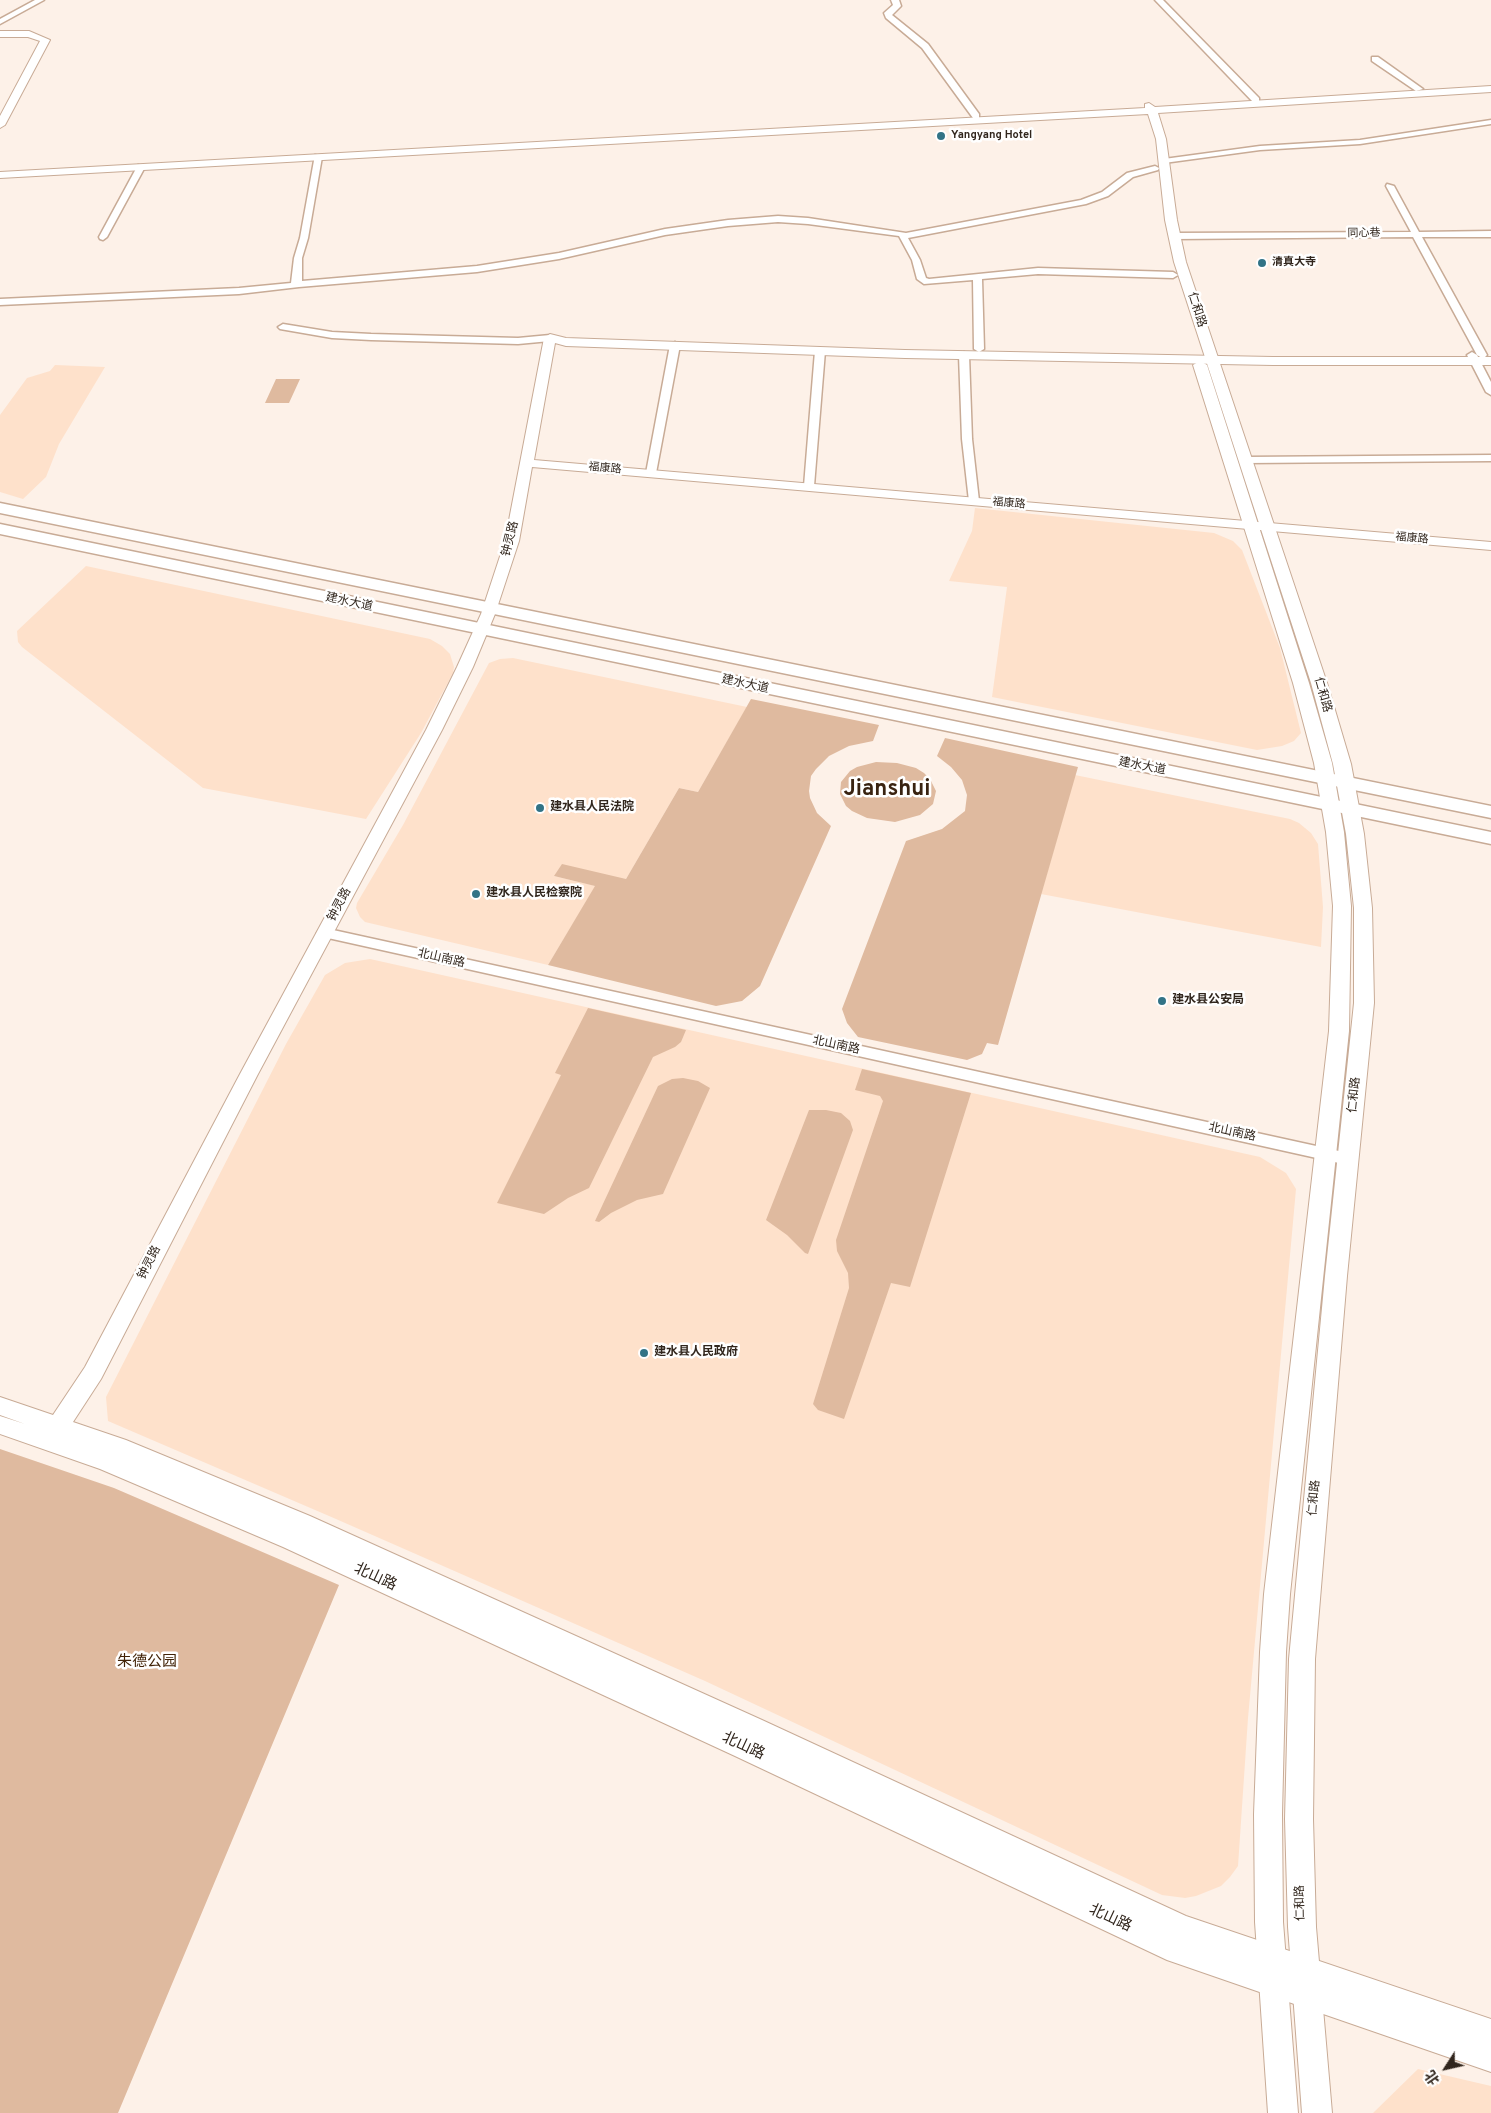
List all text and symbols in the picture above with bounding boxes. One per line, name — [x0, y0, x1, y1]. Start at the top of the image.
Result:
place label: Yangyang Hotel — [951, 129, 1032, 143]
marker: Yangyang Hotel — [935, 130, 947, 142]
street label: 同心巷 — [1347, 227, 1381, 241]
place label: 清真大寺 — [1272, 256, 1316, 270]
marker: 清真大寺 — [1256, 257, 1268, 269]
street label: 仁和路 — [1184, 291, 1208, 329]
street label: 福康路 — [588, 461, 622, 477]
street label: 福康路 — [992, 496, 1026, 512]
street label: 钟灵路 — [500, 520, 522, 558]
street label: 福康路 — [1395, 531, 1429, 547]
street label: 建水大道 — [324, 591, 374, 615]
street label: 建水大道 — [720, 673, 770, 697]
street label: 仁和路 — [1310, 676, 1334, 714]
street label: 建水大道 — [1117, 755, 1167, 779]
district label: Jianshui — [843, 778, 931, 804]
place label: 建水县人民法院 — [550, 801, 634, 815]
marker: 建水县人民法院 — [534, 802, 546, 814]
street label: 钟灵路 — [325, 886, 355, 924]
place label: 建水县人民检察院 — [486, 887, 582, 901]
marker: 建水县人民检察院 — [470, 888, 482, 900]
street label: 北山南路 — [416, 947, 466, 971]
place label: 建水县公安局 — [1172, 994, 1244, 1008]
marker: 建水县公安局 — [1156, 995, 1168, 1007]
street label: 北山南路 — [811, 1034, 861, 1058]
street label: 仁和路 — [1346, 1076, 1364, 1114]
street label: 北山南路 — [1207, 1121, 1257, 1145]
street label: 钟灵路 — [135, 1244, 165, 1282]
place label: 建水县人民政府 — [654, 1346, 738, 1360]
marker: 建水县人民政府 — [638, 1347, 650, 1359]
street label: 仁和路 — [1306, 1479, 1324, 1517]
street label: 北山路 — [351, 1560, 399, 1596]
park label: 朱德公园 — [117, 1654, 177, 1672]
street label: 北山路 — [719, 1729, 767, 1765]
street label: 仁和路 — [1293, 1885, 1309, 1921]
street label: 北山路 — [1086, 1901, 1134, 1937]
north arrow — [1421, 2043, 1471, 2093]
text: 北 — [1422, 2066, 1444, 2088]

